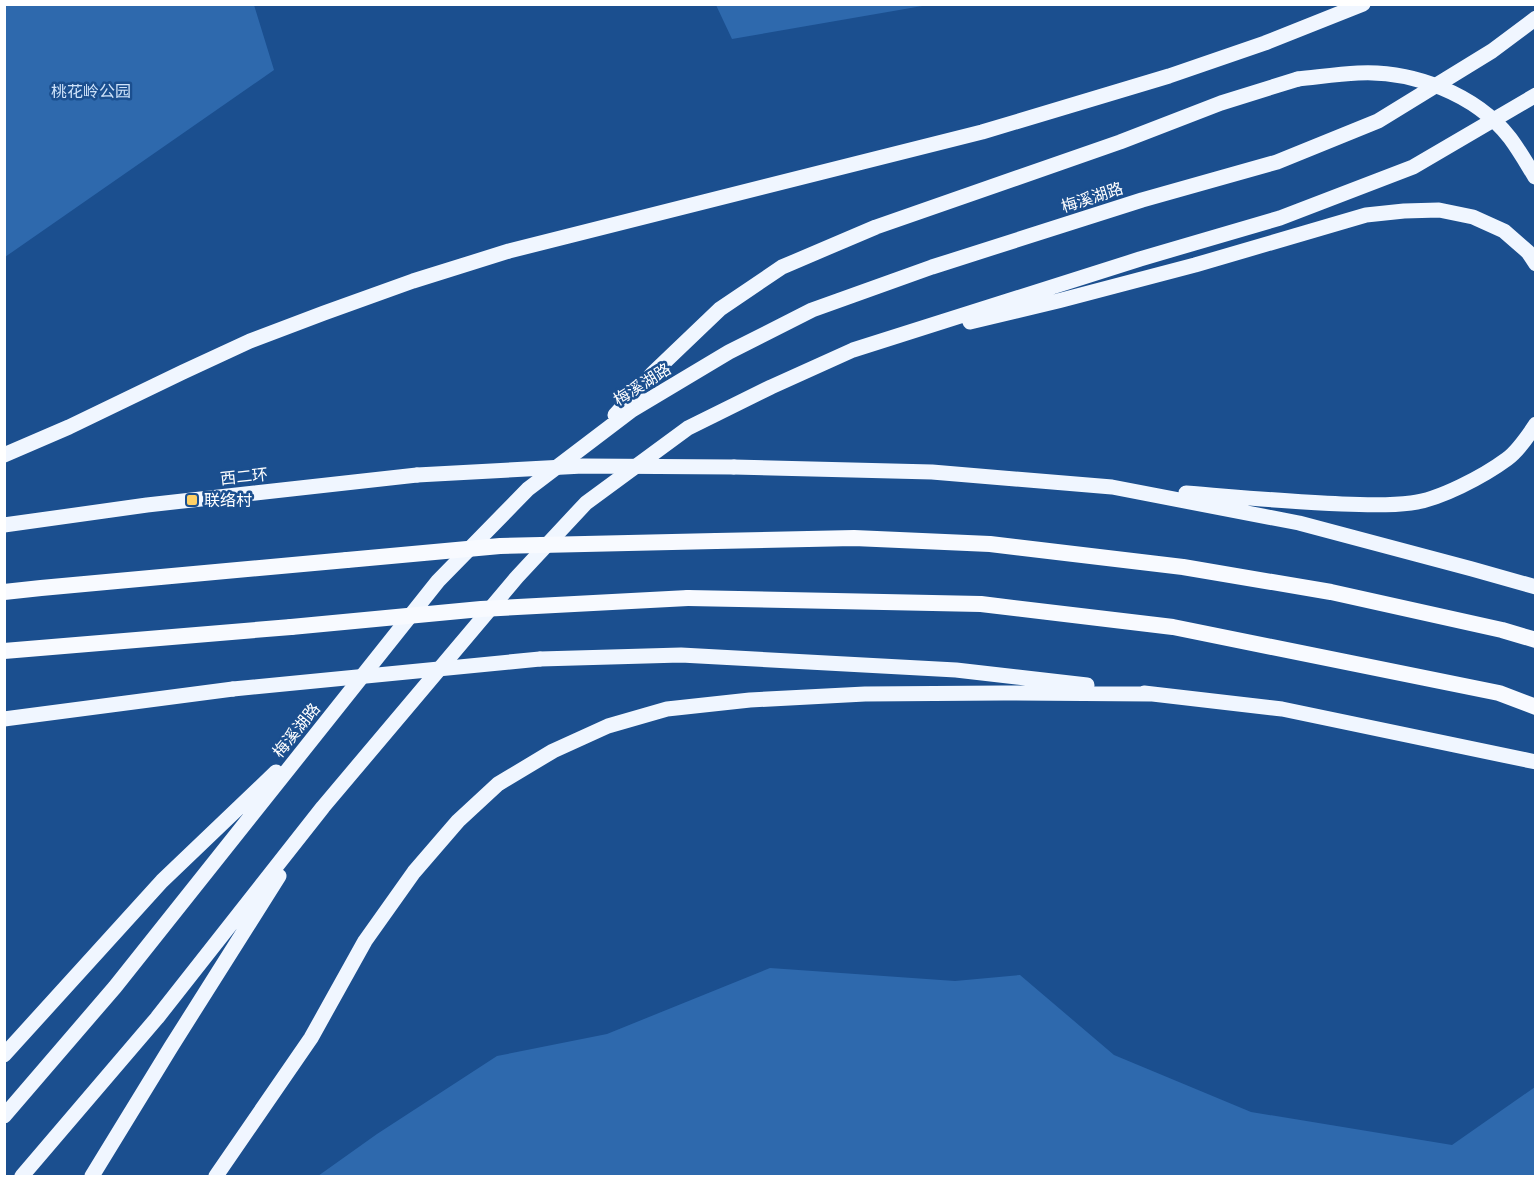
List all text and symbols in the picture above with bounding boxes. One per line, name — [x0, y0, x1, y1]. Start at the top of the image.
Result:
park label: 桃花岭公园 — [51, 82, 131, 101]
street label: 梅溪湖路 — [1059, 179, 1126, 216]
street label: 梅溪湖路 — [610, 359, 674, 409]
street label: 西二环 — [219, 465, 269, 488]
place label: 联络村 — [204, 491, 252, 510]
marker: 联络村 — [185, 493, 199, 507]
street label: 梅溪湖路 — [269, 699, 324, 761]

